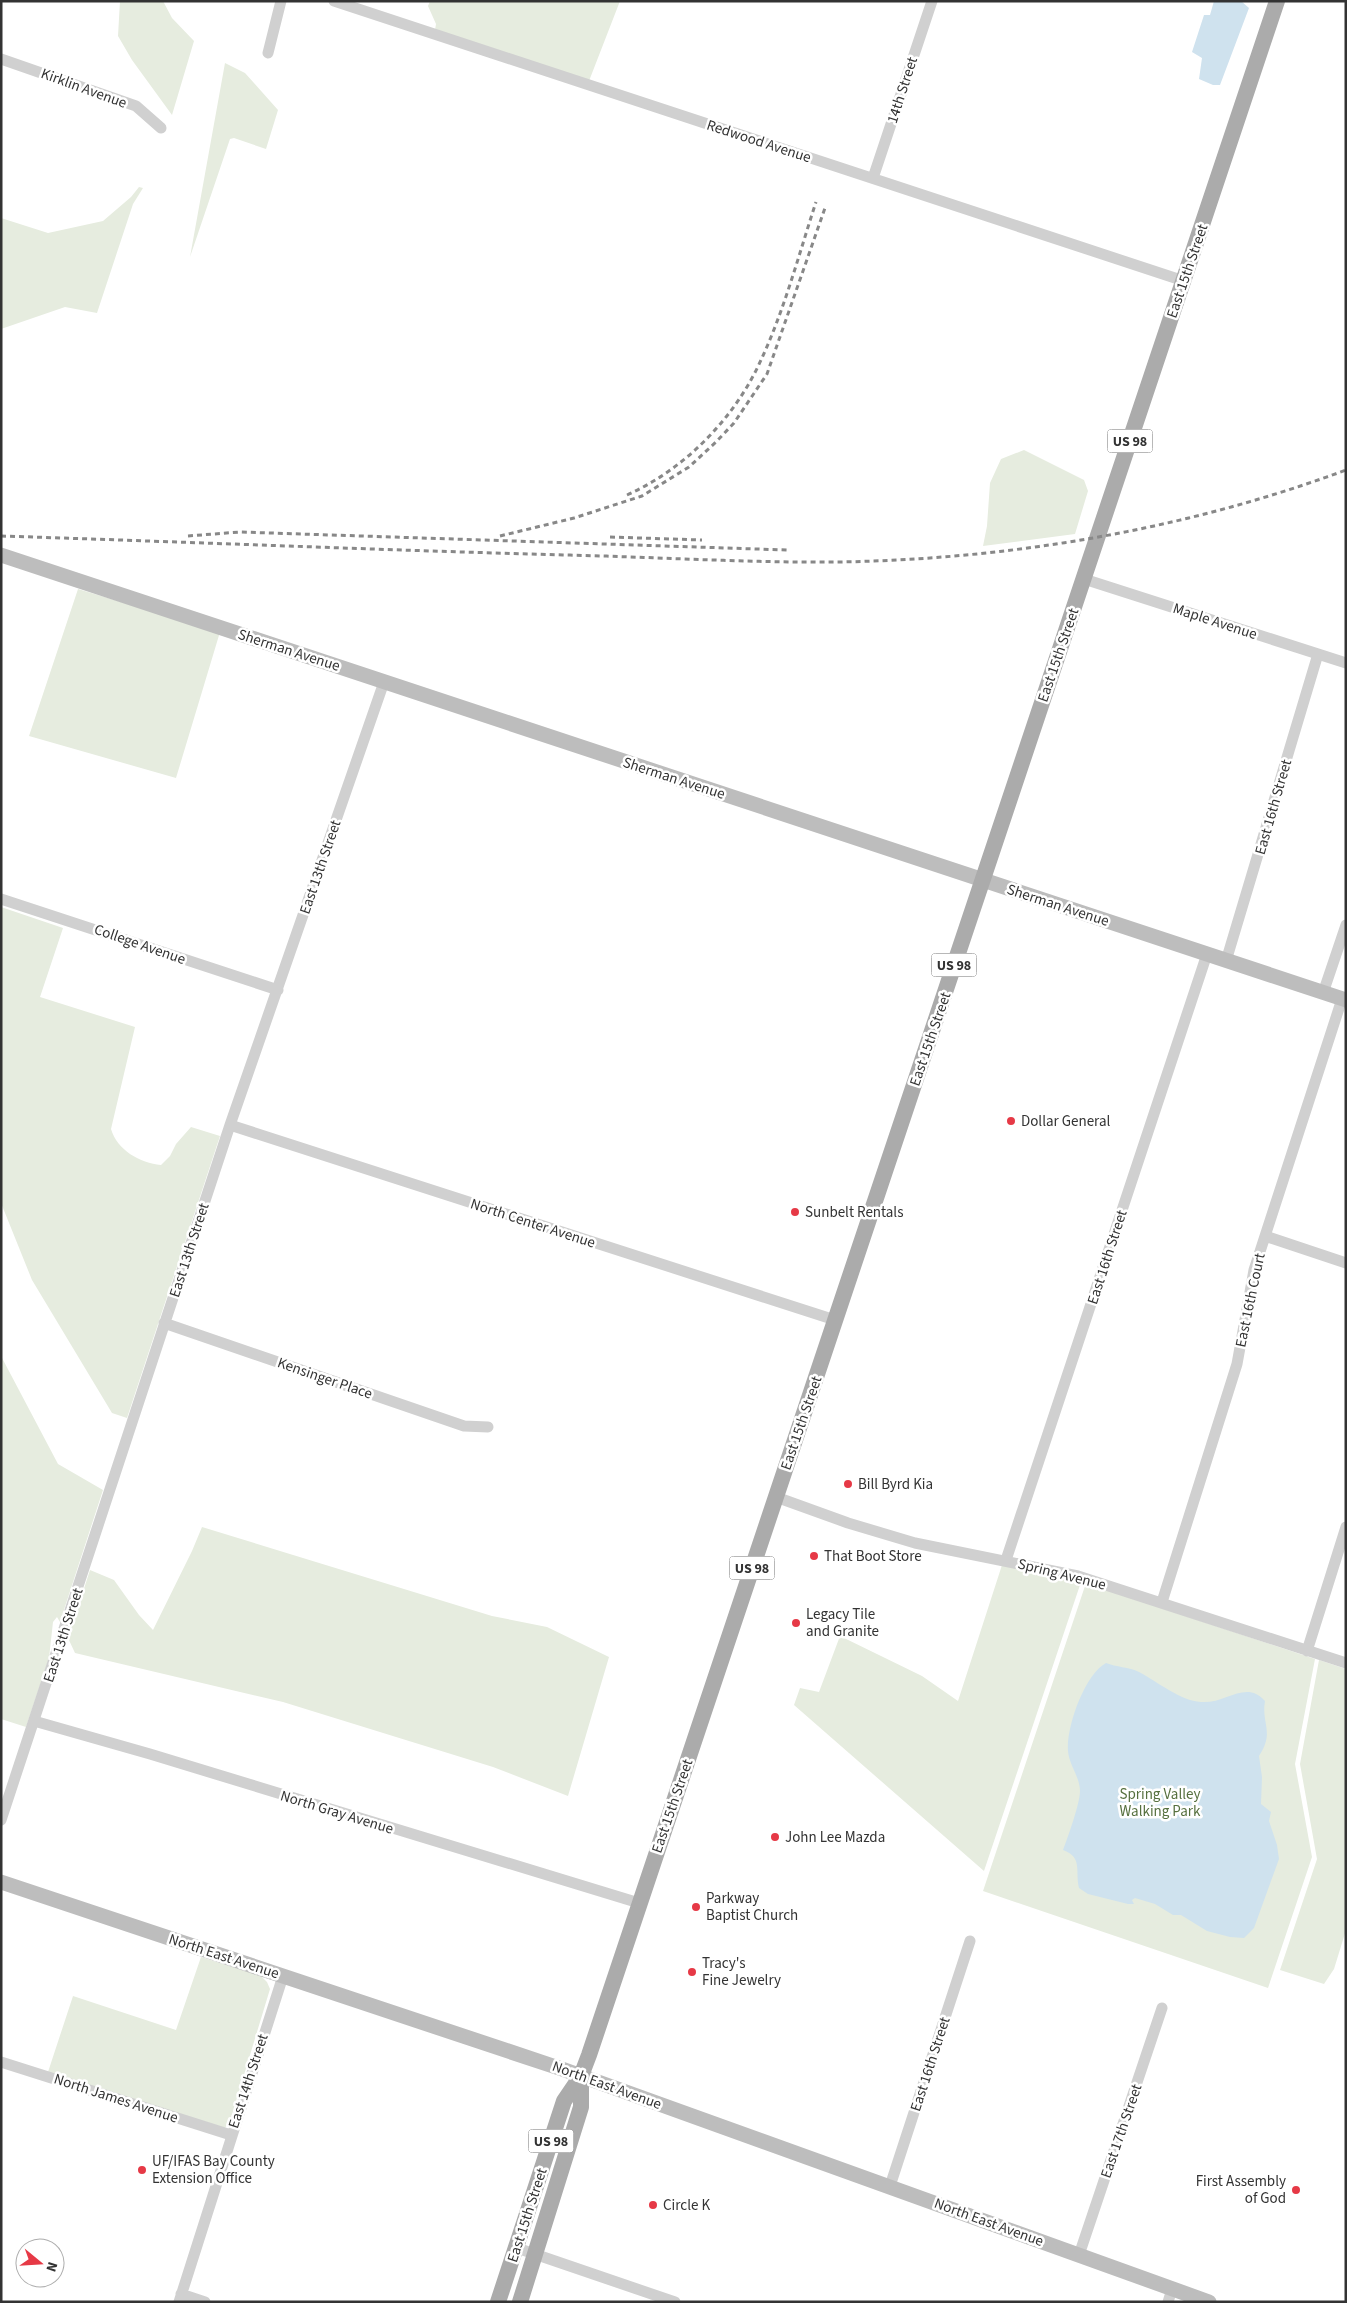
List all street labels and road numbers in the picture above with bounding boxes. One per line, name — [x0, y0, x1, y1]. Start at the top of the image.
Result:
street label: 14th Street — [882, 54, 923, 126]
street label: Kirklin Avenue — [38, 63, 130, 114]
street label: Redwood Avenue — [704, 115, 814, 168]
street label: East 15th Street — [1162, 221, 1213, 321]
road number: US 98 — [1108, 430, 1152, 452]
street label: Maple Avenue — [1170, 598, 1260, 645]
street label: East 15th Street — [1033, 605, 1084, 705]
street label: Sherman Avenue — [235, 624, 343, 677]
street label: Sherman Avenue — [620, 752, 728, 805]
street label: East 16th Street — [1250, 757, 1297, 857]
street label: East 13th Street — [295, 817, 346, 917]
street label: Sherman Avenue — [1004, 879, 1112, 932]
street label: College Avenue — [91, 919, 188, 970]
road number: US 98 — [932, 954, 976, 976]
street label: East 15th Street — [905, 989, 956, 1089]
street label: North Center Avenue — [468, 1193, 598, 1254]
street label: East 13th Street — [164, 1200, 215, 1300]
street label: East 16th Street — [1082, 1207, 1133, 1307]
street label: East 16th Court — [1230, 1251, 1271, 1349]
street label: Kensinger Place — [274, 1352, 375, 1405]
street label: East 15th Street — [776, 1373, 827, 1473]
street label: Spring Avenue — [1016, 1553, 1108, 1596]
road number: US 98 — [730, 1556, 774, 1580]
street label: East 13th Street — [38, 1585, 89, 1685]
street label: East 15th Street — [647, 1756, 698, 1856]
street label: North Gray Avenue — [278, 1785, 396, 1840]
street label: North East Avenue — [166, 1929, 282, 1984]
street label: East 16th Street — [905, 2014, 956, 2114]
street label: East 14th Street — [223, 2031, 274, 2131]
street label: North East Avenue — [549, 2056, 664, 2115]
street label: North James Avenue — [51, 2068, 181, 2128]
street label: East 17th Street — [1096, 2081, 1147, 2181]
road number: US 98 — [528, 2130, 574, 2152]
street label: East 15th Street — [502, 2165, 553, 2265]
street label: North East Avenue — [931, 2193, 1046, 2252]

